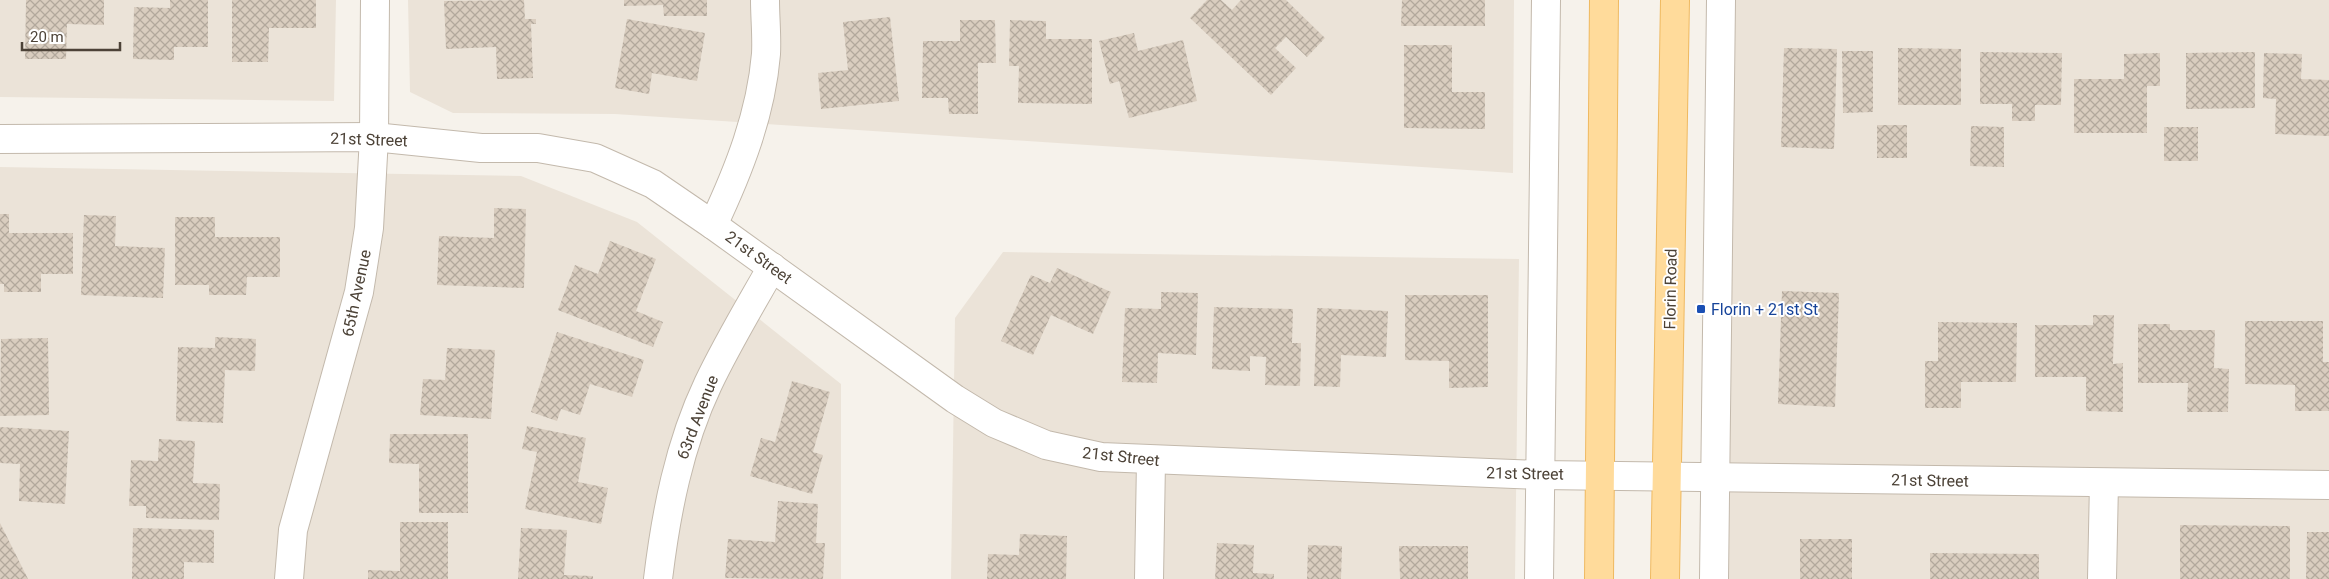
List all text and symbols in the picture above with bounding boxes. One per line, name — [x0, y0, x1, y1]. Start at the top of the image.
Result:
scale bar — [22, 20, 120, 52]
text: 20 m — [30, 28, 64, 46]
street label: 21st Street — [330, 129, 408, 150]
street label: 21st Street — [722, 227, 796, 288]
street label: 65th Avenue — [338, 248, 375, 338]
street label: Florin Road — [1660, 249, 1681, 330]
place label: Florin + 21st St — [1711, 300, 1818, 319]
marker: Florin + 21st St — [1695, 303, 1707, 315]
street label: 63rd Avenue — [673, 372, 722, 462]
street label: 21st Street — [1081, 443, 1161, 470]
street label: 21st Street — [1486, 463, 1564, 484]
street label: 21st Street — [1891, 470, 1969, 491]

